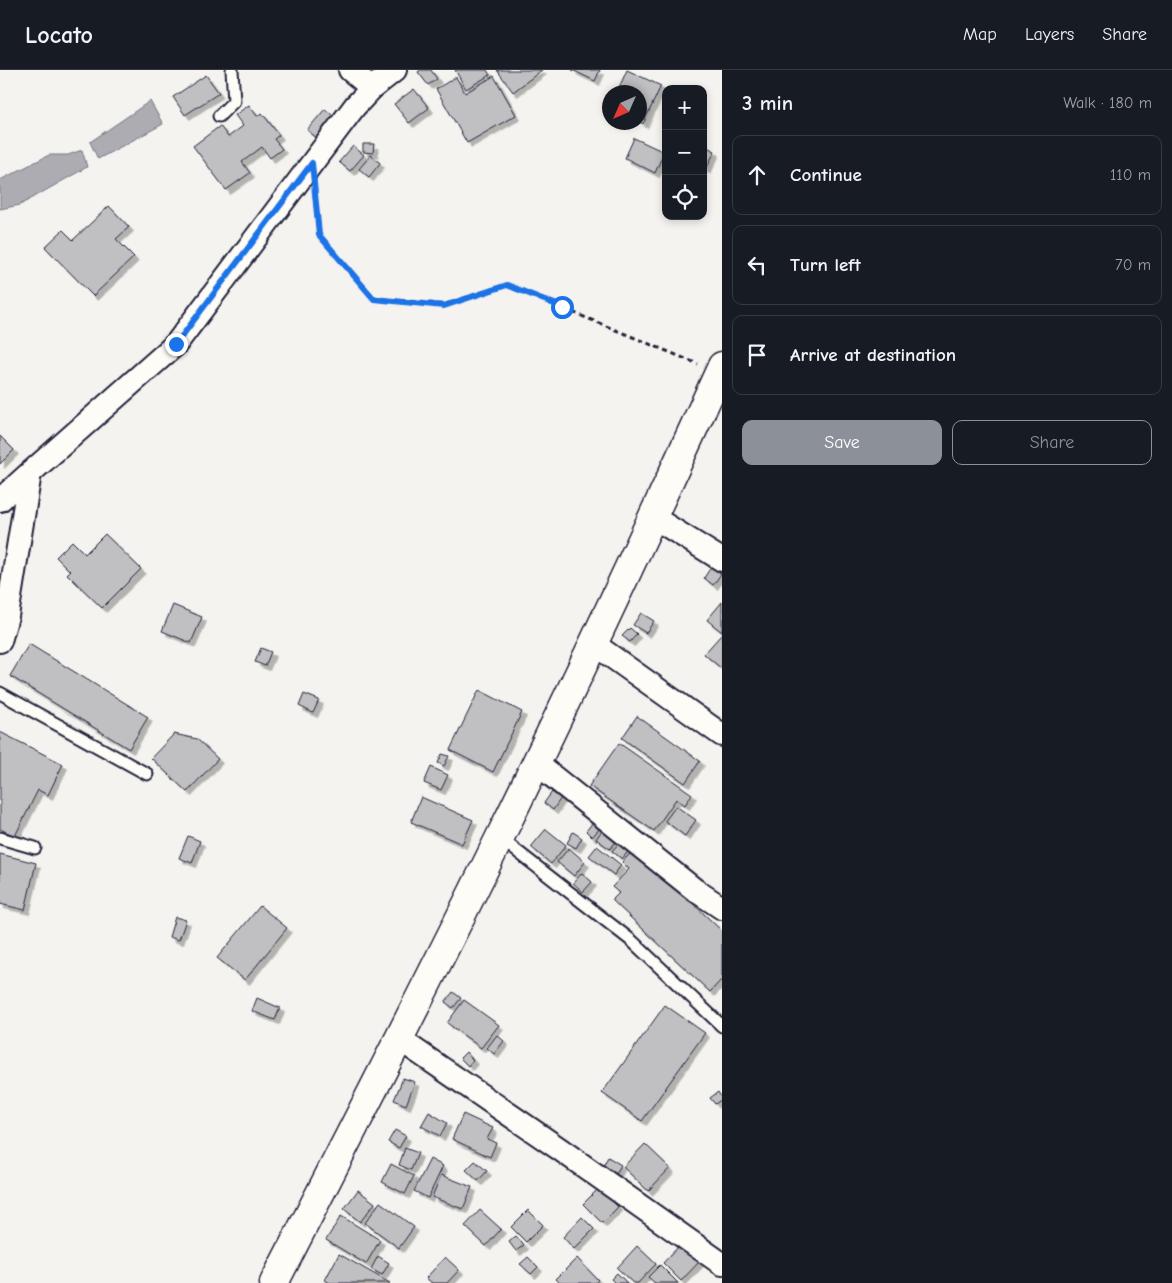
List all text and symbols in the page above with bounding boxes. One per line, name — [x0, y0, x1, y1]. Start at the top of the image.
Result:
text: Locato — [25, 21, 93, 49]
text: Map — [963, 24, 997, 45]
text: Layers — [1025, 24, 1074, 45]
text: Share — [1102, 24, 1147, 45]
north arrow — [602, 85, 647, 130]
map controls — [662, 85, 707, 220]
button: + — [662, 85, 707, 130]
text: 3 min — [742, 91, 793, 115]
text: Walk · 180 m — [1063, 94, 1152, 112]
button: − — [662, 130, 707, 175]
icon: ahead — [743, 161, 771, 189]
text: Continue — [790, 164, 862, 186]
text: 110 m — [1110, 166, 1151, 184]
button: locate — [662, 175, 707, 220]
icon: left — [743, 251, 771, 279]
text: Turn left — [790, 254, 861, 276]
text: 70 m — [1115, 256, 1151, 274]
route start — [551, 296, 574, 319]
route end — [165, 333, 188, 356]
icon: arrive — [743, 341, 771, 369]
text: Arrive at destination — [790, 344, 956, 366]
button: Save — [742, 420, 942, 465]
button: Share — [952, 420, 1152, 465]

